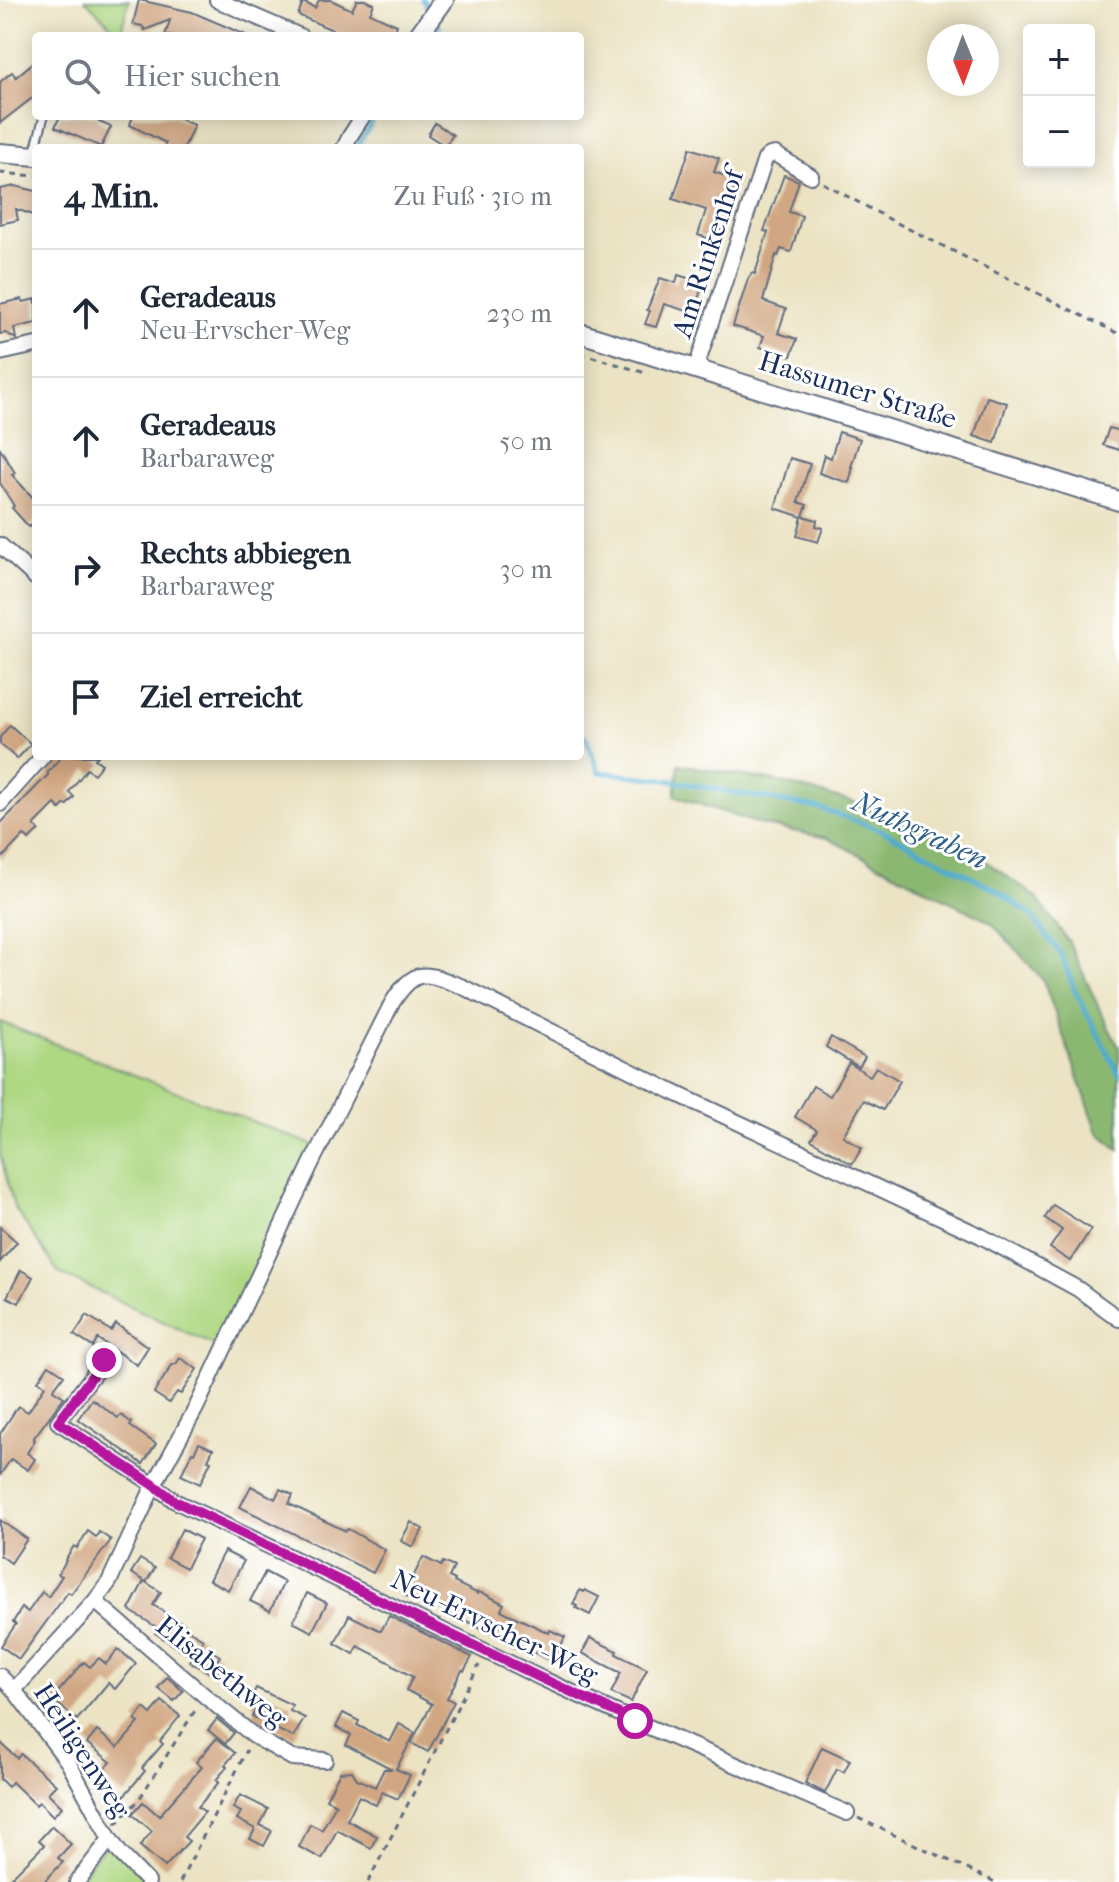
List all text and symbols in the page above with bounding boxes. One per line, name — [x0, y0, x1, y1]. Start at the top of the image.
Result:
north arrow — [927, 24, 999, 96]
map controls — [1023, 24, 1095, 168]
button: + — [1023, 24, 1095, 96]
search box — [32, 32, 584, 120]
icon: search — [60, 54, 104, 98]
text: Hier suchen — [124, 59, 280, 94]
button: − — [1023, 96, 1095, 168]
street label: Am Rinkenhof — [664, 159, 752, 343]
text: 4 Min. — [64, 176, 159, 216]
text: Zu Fuß · 310 m — [394, 181, 552, 212]
text: Geradeaus — [140, 280, 276, 315]
icon: ahead — [64, 291, 108, 335]
text: 230 m — [486, 298, 552, 329]
text: Neu-Ervscher-Weg — [140, 315, 350, 346]
street label: Hassumer Straße — [755, 344, 961, 435]
text: Geradeaus — [140, 408, 276, 443]
icon: ahead — [64, 419, 108, 463]
text: 50 m — [499, 426, 552, 457]
text: Barbaraweg — [140, 443, 274, 474]
text: Rechts abbiegen — [140, 536, 351, 571]
icon: right — [64, 547, 108, 591]
text: 30 m — [500, 554, 552, 585]
text: Barbaraweg — [140, 571, 274, 602]
icon: arrive — [64, 675, 108, 719]
text: Ziel erreicht — [140, 680, 302, 715]
water label: Nuthgraben — [846, 783, 993, 877]
route end — [86, 1342, 122, 1378]
street label: Neu-Ervscher-Weg — [386, 1562, 605, 1691]
street label: Elisabethweg — [149, 1608, 295, 1735]
street label: Heiligenweg — [27, 1677, 139, 1824]
route start — [617, 1703, 653, 1739]

